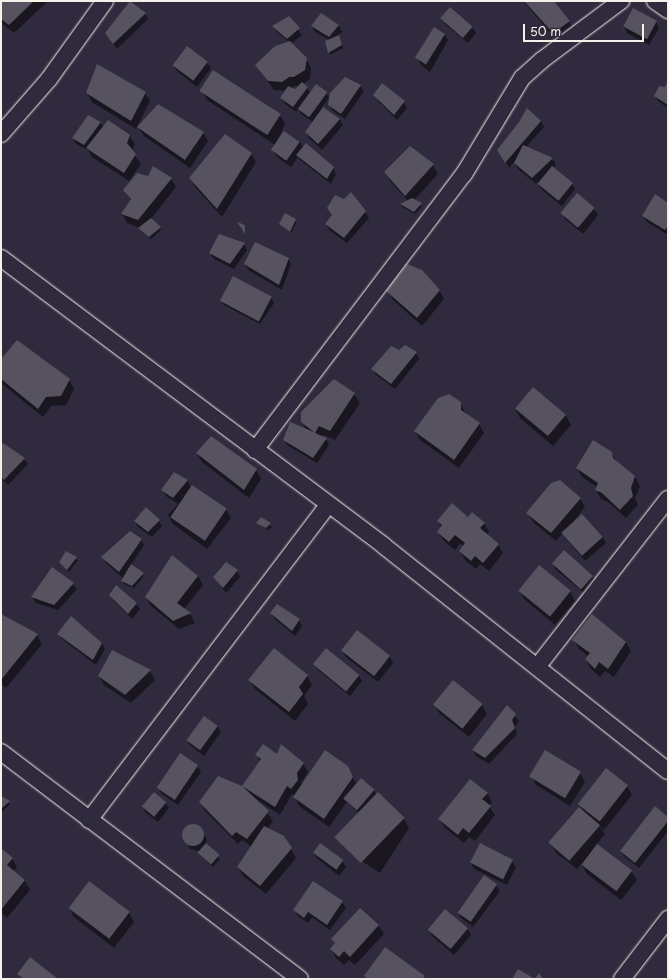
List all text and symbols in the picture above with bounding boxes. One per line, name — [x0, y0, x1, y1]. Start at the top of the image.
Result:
scale bar — [525, 16, 646, 42]
text: 50 m — [530, 22, 561, 40]

